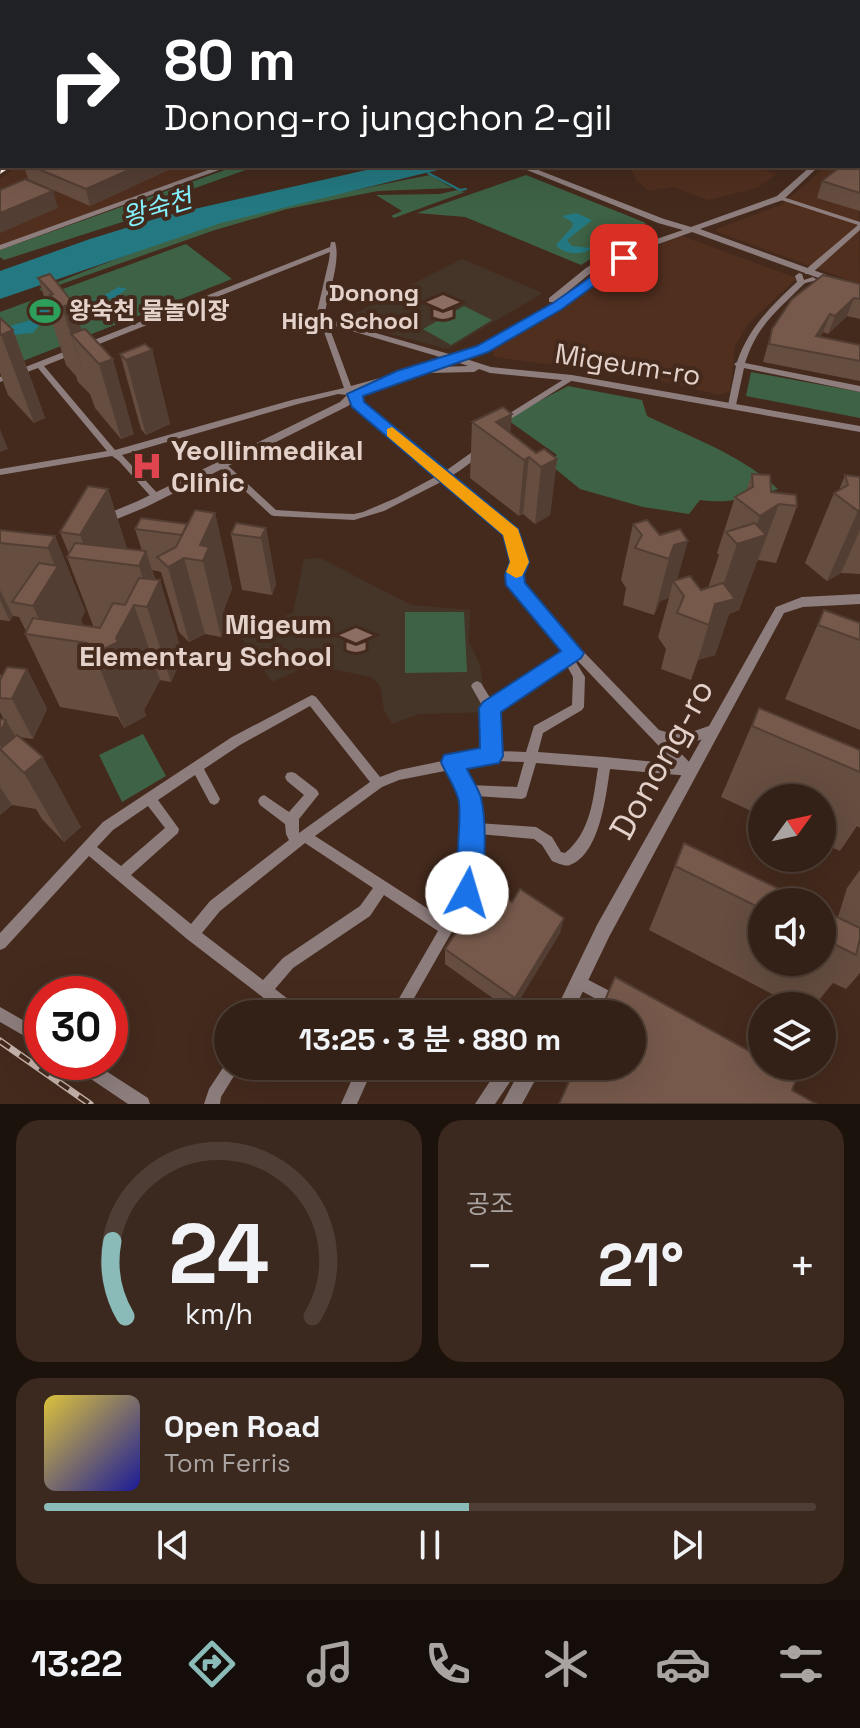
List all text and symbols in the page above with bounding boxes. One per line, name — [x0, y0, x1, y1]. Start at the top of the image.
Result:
text: 80 m — [164, 25, 296, 96]
icon: right — [32, 32, 136, 136]
text: Donong-ro jungchon 2-gil — [164, 95, 612, 141]
water label: 왕숙천 — [118, 180, 199, 235]
pin — [590, 224, 658, 292]
icon: arrive — [602, 236, 646, 280]
place label: Donong High School — [282, 277, 419, 336]
school or university icon: Donong High School — [426, 290, 460, 324]
sports icon: 왕숙천 물놀이장 — [28, 294, 62, 328]
place label: 왕숙천 물놀이장 — [69, 295, 230, 326]
street label: Migeum-ro — [553, 335, 703, 393]
place label: Yeollinmedikal Clinic — [171, 432, 363, 500]
hospital icon: Yeollinmedikal Clinic — [130, 449, 164, 483]
place label: Migeum Elementary School — [79, 606, 332, 674]
school or university icon: Migeum Elementary School — [339, 623, 373, 657]
street label: Donong-ro — [600, 672, 723, 847]
north arrow — [748, 784, 836, 872]
map controls — [748, 784, 836, 1080]
position arrow — [425, 851, 509, 935]
button: sound — [748, 888, 836, 976]
speed limit sign: 30 — [24, 976, 128, 1080]
button: layers — [748, 992, 836, 1080]
text: 13:25 · 3 분 · 880 m — [299, 1020, 561, 1059]
text: 공조 — [466, 1187, 514, 1221]
text: 24 — [169, 1201, 269, 1307]
text: 21° — [598, 1227, 684, 1304]
text: − — [466, 1238, 493, 1294]
text: + — [789, 1238, 816, 1294]
text: km/h — [185, 1296, 253, 1332]
text: Open Road — [164, 1407, 320, 1446]
text: Tom Ferris — [164, 1446, 291, 1480]
icon: previous — [151, 1523, 195, 1567]
icon: pause — [408, 1523, 452, 1567]
icon: next — [665, 1523, 709, 1567]
icon: directions — [184, 1636, 240, 1692]
icon: music — [302, 1636, 358, 1692]
icon: phone — [420, 1636, 476, 1692]
icon: climate — [538, 1636, 594, 1692]
icon: car — [655, 1636, 711, 1692]
icon: filters — [773, 1636, 829, 1692]
text: 13:22 — [31, 1641, 123, 1687]

